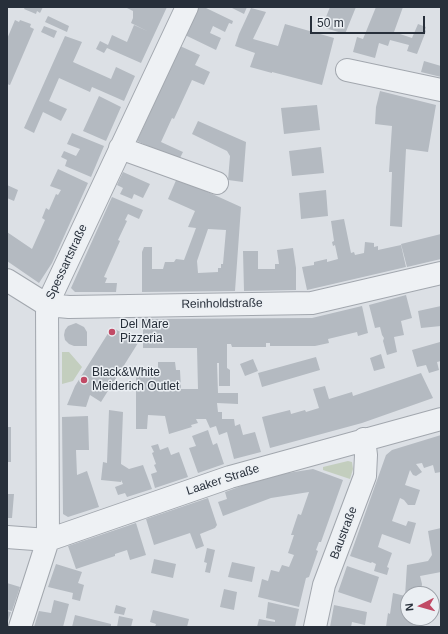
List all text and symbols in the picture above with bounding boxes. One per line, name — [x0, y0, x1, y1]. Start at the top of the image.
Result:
scale bar — [312, 8, 427, 34]
text: 50 m — [317, 16, 344, 30]
street label: Spessartstraße — [43, 222, 91, 302]
street label: Reinholdstraße — [181, 296, 263, 312]
place label: Del Mare Pizzeria — [120, 318, 169, 346]
marker: Del Mare Pizzeria — [107, 327, 117, 337]
place label: Black&White Meiderich Outlet — [92, 366, 179, 394]
marker: Black&White Meiderich Outlet — [79, 375, 89, 385]
street label: Laaker Straße — [185, 461, 261, 499]
street label: Baustraße — [327, 505, 361, 561]
north arrow — [400, 586, 440, 626]
text: N — [403, 603, 415, 612]

